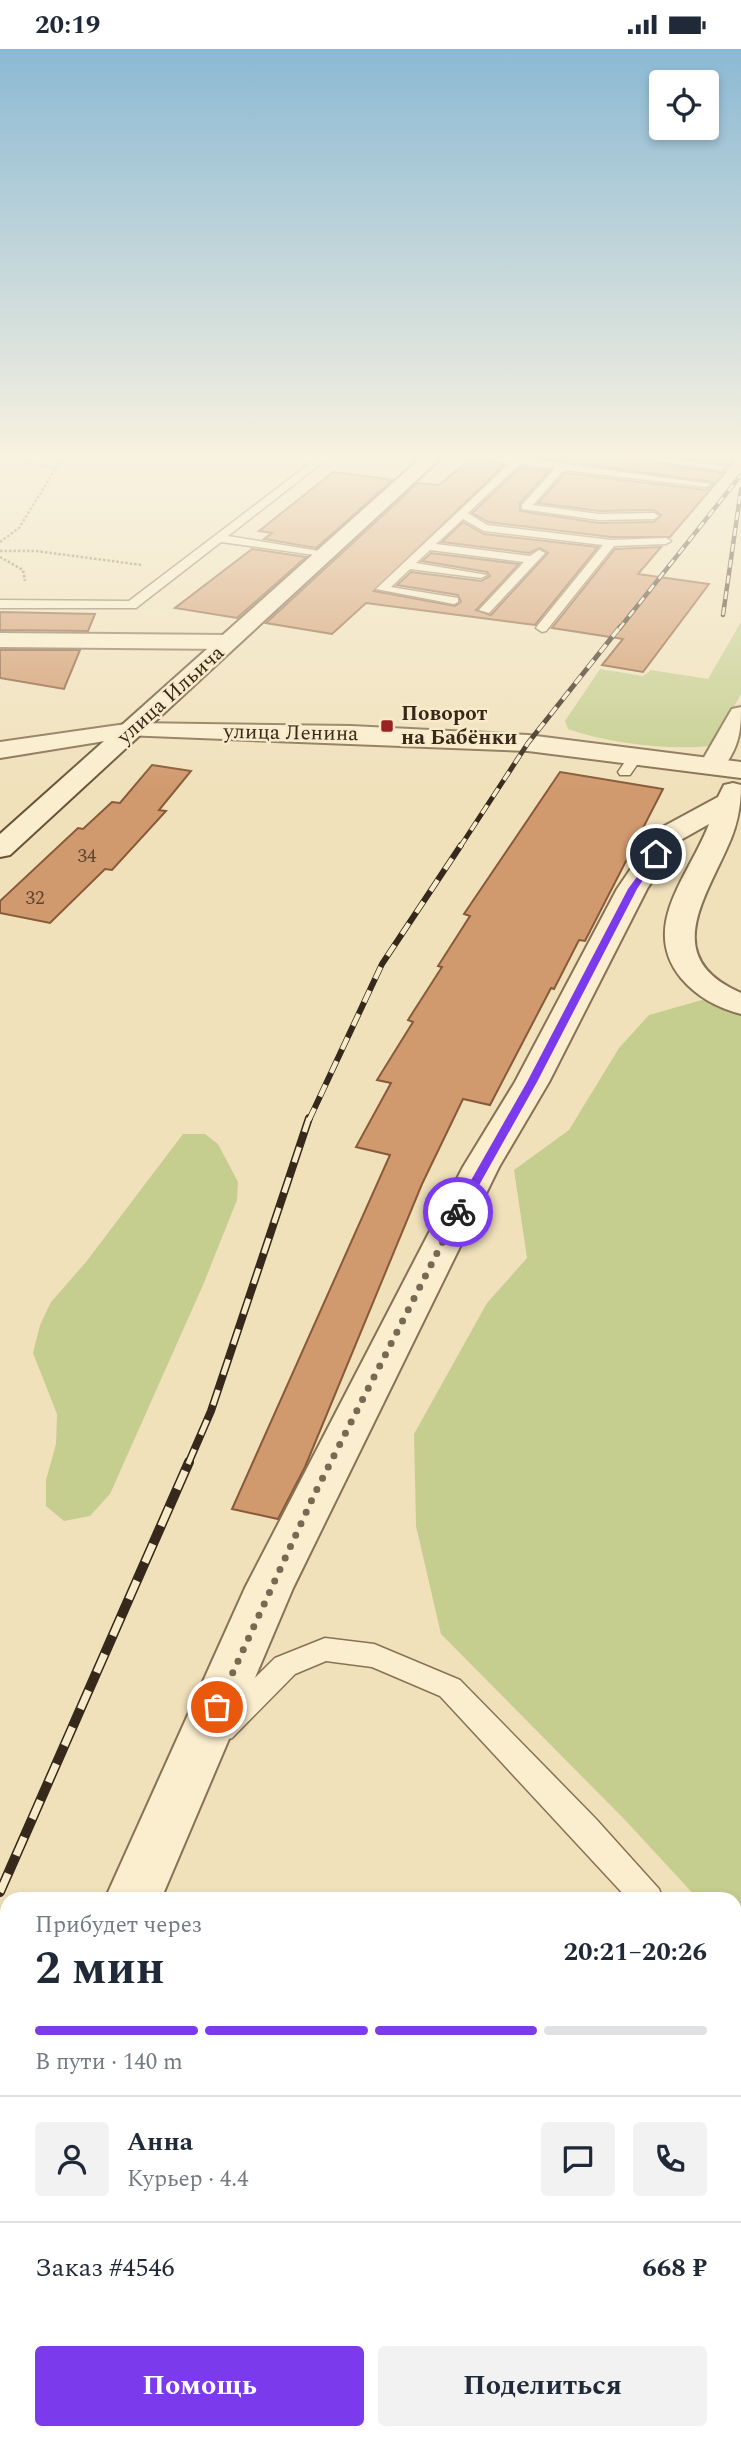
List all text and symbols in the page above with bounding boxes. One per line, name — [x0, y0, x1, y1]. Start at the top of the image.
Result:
text: 20:19 — [35, 5, 100, 45]
map controls — [649, 70, 719, 140]
button: locate — [649, 70, 719, 140]
street label: улица Ильича — [109, 637, 232, 753]
place label: Поворот на Бабёнки — [401, 698, 518, 754]
street label: улица Ленина — [222, 716, 359, 750]
marker: Поворот на Бабёнки — [379, 718, 395, 734]
pin — [626, 824, 686, 884]
icon: home — [637, 835, 675, 873]
house number: 34 — [77, 842, 97, 871]
house number: 32 — [25, 884, 45, 913]
courier — [423, 1177, 493, 1247]
icon: bike — [439, 1193, 477, 1231]
pin — [187, 1677, 247, 1737]
icon: bag — [198, 1688, 236, 1726]
text: Прибудет через — [35, 1908, 202, 1943]
text: 20:21–20:26 — [563, 1932, 707, 1972]
text: 2 мин — [35, 1934, 165, 2004]
text: В пути · 140 m — [35, 2045, 183, 2080]
button: person — [35, 2122, 109, 2196]
text: Анна — [127, 2122, 193, 2162]
button: chat — [541, 2122, 615, 2196]
button: phone — [633, 2122, 707, 2196]
text: Курьер · 4.4 — [127, 2162, 249, 2197]
text: Заказ #4546 — [35, 2248, 174, 2288]
text: 668 ₽ — [642, 2248, 707, 2288]
button: Помощь — [35, 2346, 364, 2426]
button: Поделиться — [378, 2346, 707, 2426]

